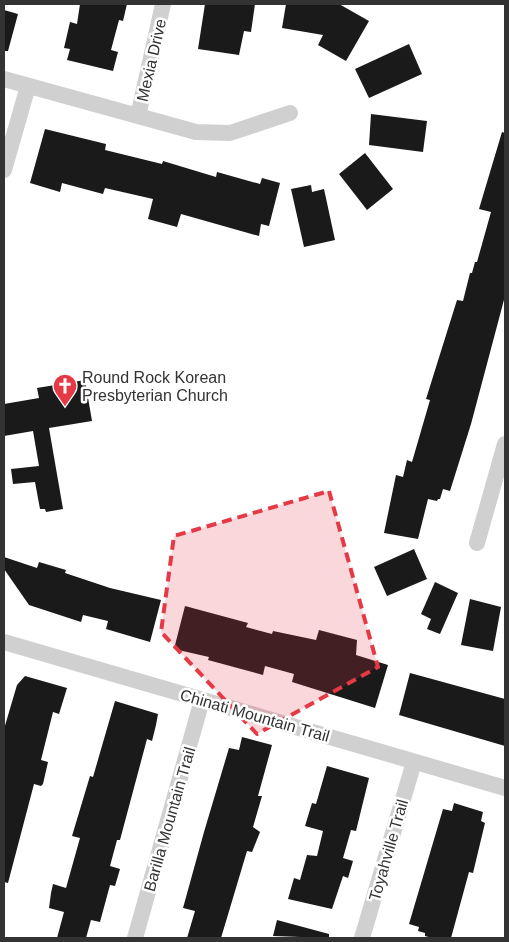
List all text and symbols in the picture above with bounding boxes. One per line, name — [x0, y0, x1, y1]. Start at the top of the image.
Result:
street label: Mexia Drive — [134, 17, 169, 103]
place label: Round Rock Korean Presbyterian Church — [82, 369, 228, 404]
church icon: Round Rock Korean Presbyterian Church — [52, 373, 78, 407]
street label: Chinati Mountain Trail — [178, 686, 332, 745]
street label: Barilla Mountain Trail — [141, 745, 198, 893]
street label: Toyahville Trail — [366, 797, 411, 903]

